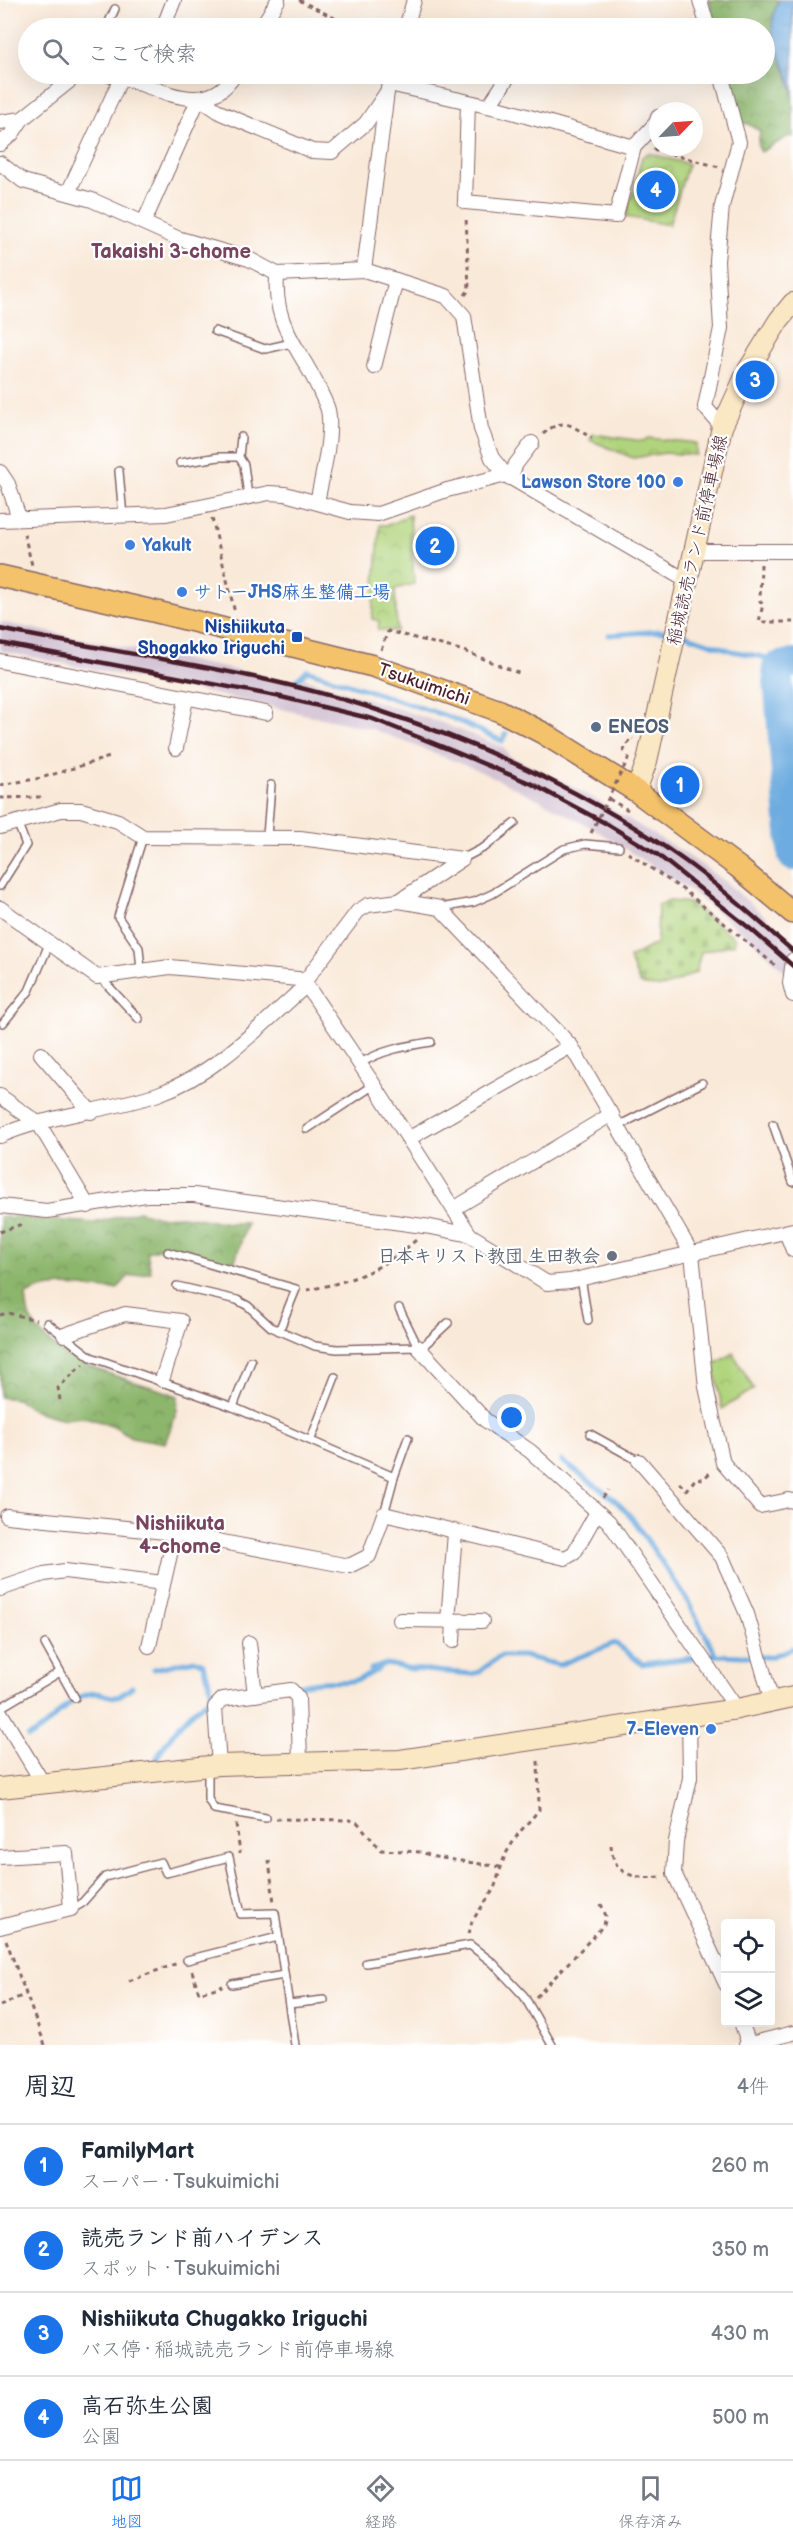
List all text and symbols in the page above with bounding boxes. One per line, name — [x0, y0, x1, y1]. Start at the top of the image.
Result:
search box — [18, 18, 775, 84]
icon: search — [39, 35, 72, 68]
text: ここで検索 — [87, 41, 197, 68]
north arrow — [649, 102, 703, 156]
pin: 4 — [636, 168, 676, 213]
district label: Takaishi 3-chome — [91, 240, 251, 264]
pin: 3 — [736, 358, 774, 403]
street label: 稲城読売ランド前停車場線 — [663, 433, 732, 648]
place label: Lawson Store 100 — [521, 472, 666, 493]
marker: Lawson Store 100 — [671, 475, 685, 489]
pin: 2 — [416, 524, 454, 568]
place label: Yakult — [142, 535, 191, 556]
marker: Yakult — [123, 538, 137, 552]
place label: サトーJHS麻生整備工場 — [194, 582, 390, 603]
marker: サトーJHS麻生整備工場 — [175, 585, 189, 599]
place label: Nishiikuta Shogakko Iriguchi — [138, 617, 285, 659]
marker: Nishiikuta Shogakko Iriguchi — [290, 630, 304, 644]
street label: Tsukuimichi — [375, 659, 472, 710]
place label: ENEOS — [608, 717, 669, 738]
marker: ENEOS — [589, 720, 603, 734]
pin: 1 — [660, 762, 700, 808]
place label: 日本キリスト教団 生田教会 — [378, 1246, 600, 1267]
marker: 日本キリスト教団 生田教会 — [605, 1249, 619, 1263]
your location — [497, 1403, 526, 1432]
district label: Nishiikuta 4-chome — [135, 1512, 225, 1559]
place label: 7-Eleven — [627, 1719, 699, 1740]
marker: 7-Eleven — [704, 1722, 718, 1736]
map controls — [721, 1919, 775, 2027]
button: locate — [721, 1919, 775, 1973]
button: layers — [721, 1973, 775, 2027]
text: 周辺 — [24, 2072, 76, 2103]
text: 4件 — [737, 2075, 769, 2099]
text: FamilyMart — [81, 2138, 194, 2165]
text: 1 — [39, 2154, 48, 2178]
text: 260 m — [711, 2154, 769, 2178]
text: スーパー · Tsukuimichi — [81, 2170, 279, 2194]
text: 読売ランド前ハイデンス — [81, 2225, 323, 2252]
text: 2 — [38, 2238, 49, 2262]
text: 350 m — [712, 2238, 769, 2262]
text: スポット · Tsukuimichi — [81, 2257, 280, 2281]
text: Nishiikuta Chugakko Iriguchi — [81, 2306, 368, 2333]
text: 3 — [38, 2322, 49, 2346]
text: 430 m — [711, 2322, 769, 2346]
text: バス停 · 稲城読売ランド前停車場線 — [81, 2338, 394, 2362]
text: 高石弥生公園 — [81, 2393, 213, 2420]
text: 4 — [38, 2406, 49, 2430]
text: 500 m — [712, 2406, 769, 2430]
text: 公園 — [81, 2425, 121, 2449]
tab: 地図 — [110, 2472, 143, 2532]
tab: 経路 — [364, 2472, 397, 2532]
tab: 保存済み — [618, 2472, 682, 2532]

